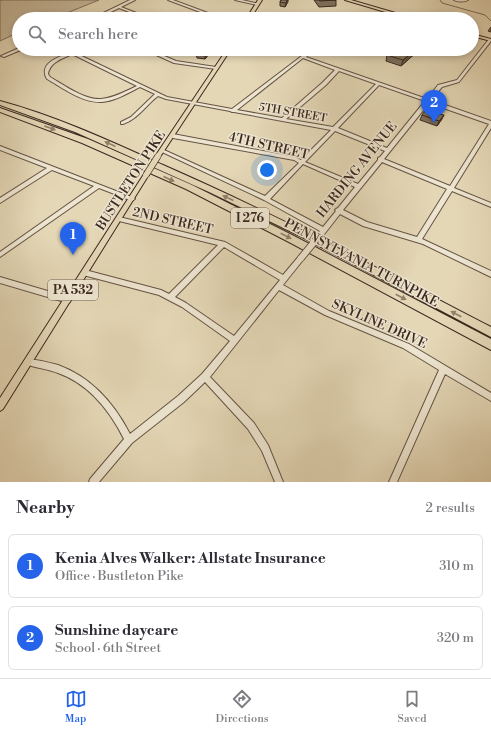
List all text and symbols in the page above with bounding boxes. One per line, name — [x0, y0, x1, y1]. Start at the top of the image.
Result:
search box — [12, 12, 479, 56]
icon: search — [26, 23, 48, 45]
text: Search here — [58, 25, 138, 44]
pin: 2 — [421, 90, 447, 123]
street label: 5TH STREET — [258, 100, 328, 126]
street label: HARDING AVENUE — [313, 118, 400, 221]
one-way arrow — [44, 126, 56, 132]
street label: BUSTLETON PIKE — [92, 128, 169, 234]
street label: 4TH STREET — [227, 129, 311, 163]
one-way arrow — [105, 141, 116, 147]
your location — [257, 160, 277, 180]
one-way arrow — [164, 176, 175, 182]
one-way arrow — [223, 195, 234, 201]
street label: 2ND STREET — [131, 204, 215, 238]
road number: I 276 — [231, 208, 269, 228]
street label: PENNSYLVANIA TURNPIKE — [281, 215, 442, 311]
pin: 1 — [60, 222, 86, 255]
one-way arrow — [280, 233, 292, 239]
road number: PA 532 — [48, 280, 98, 300]
one-way arrow — [395, 294, 407, 300]
street label: SKYLINE DRIVE — [329, 296, 430, 352]
one-way arrow — [451, 311, 462, 317]
text: Nearby — [16, 497, 75, 519]
text: 2 results — [426, 500, 475, 516]
text: Kenia Alves Walker: Allstate Insurance — [55, 549, 326, 568]
text: 1 — [27, 558, 33, 574]
text: 310 m — [439, 558, 474, 574]
text: Office · Bustleton Pike — [55, 568, 184, 584]
text: Sunshine daycare — [55, 621, 178, 640]
text: 2 — [26, 630, 34, 646]
text: 320 m — [437, 630, 474, 646]
text: School · 6th Street — [55, 640, 161, 656]
tab: Map — [65, 688, 87, 726]
tab: Directions — [216, 688, 269, 726]
tab: Saved — [398, 688, 426, 726]

